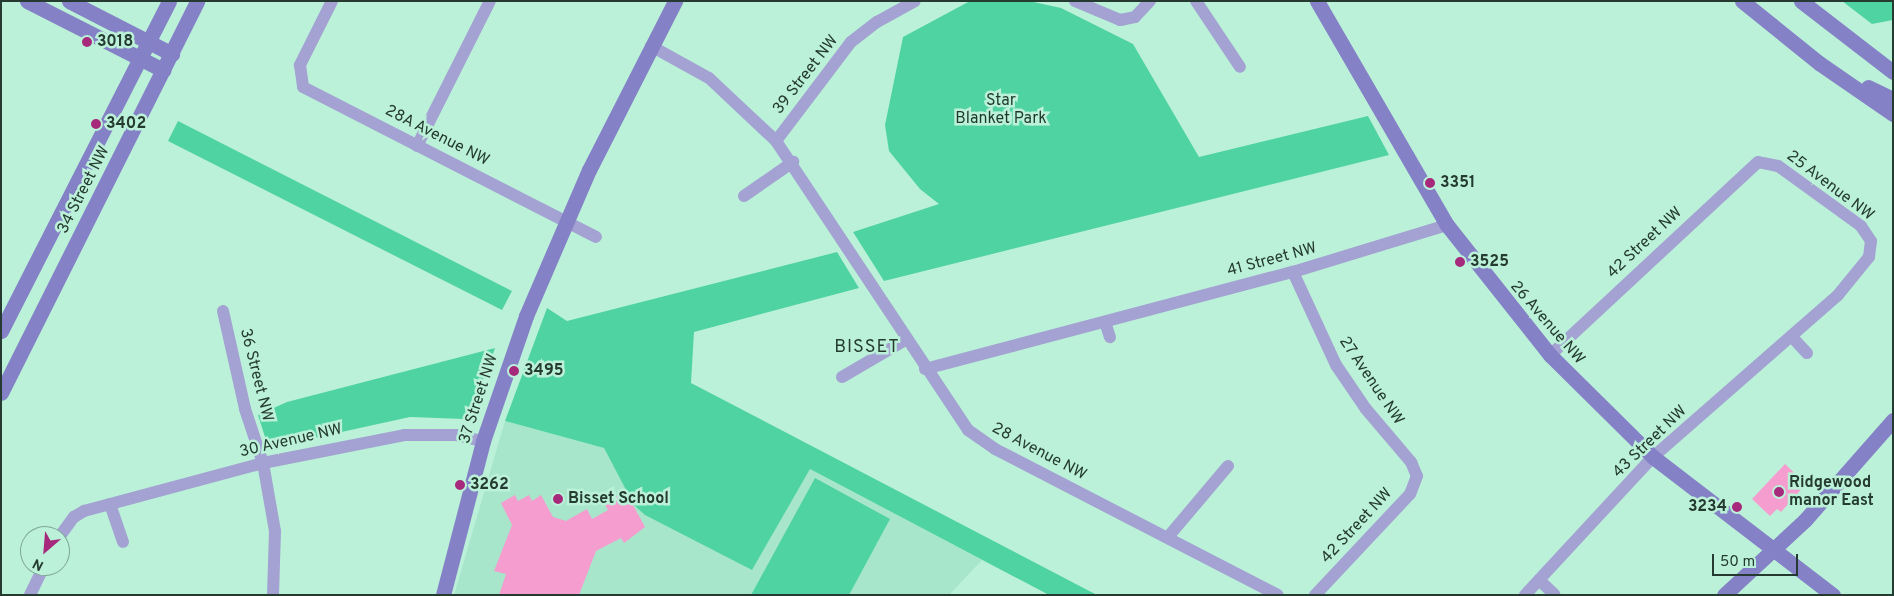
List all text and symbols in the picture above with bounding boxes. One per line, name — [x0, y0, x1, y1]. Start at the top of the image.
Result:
place label: 3018 — [97, 32, 133, 52]
street label: 39 Street NW — [769, 32, 843, 118]
marker: 3018 — [81, 36, 93, 48]
park label: Star Blanket Park — [955, 91, 1047, 129]
street label: 28A Avenue NW — [381, 101, 493, 171]
place label: 3402 — [106, 114, 146, 134]
marker: 3402 — [90, 118, 102, 130]
street label: 34 Street NW — [54, 143, 114, 237]
street label: 25 Avenue NW — [1782, 147, 1878, 225]
place label: 3351 — [1440, 173, 1475, 193]
marker: 3351 — [1424, 177, 1436, 189]
street label: 42 Street NW — [1603, 203, 1687, 283]
street label: 41 Street NW — [1225, 239, 1319, 281]
place label: 3525 — [1470, 252, 1509, 272]
marker: 3525 — [1454, 256, 1466, 268]
street label: 26 Avenue NW — [1505, 277, 1589, 369]
street label: 36 Street NW — [235, 326, 277, 424]
street label: 27 Avenue NW — [1334, 333, 1408, 429]
district label: BISSET — [833, 337, 901, 359]
street label: 37 Street NW — [455, 351, 503, 447]
place label: 3495 — [524, 361, 563, 381]
marker: 3495 — [508, 365, 520, 377]
street label: 43 Street NW — [1609, 402, 1691, 482]
street label: 28 Avenue NW — [988, 419, 1090, 485]
street label: 30 Avenue NW — [238, 420, 344, 462]
place label: Ridgewood manor East — [1789, 473, 1874, 511]
place label: 3262 — [470, 475, 509, 495]
marker: 3262 — [454, 479, 466, 491]
street label: 42 Street NW — [1317, 484, 1397, 568]
marker: Ridgewood manor East — [1773, 486, 1785, 498]
place label: Bisset School — [568, 489, 669, 509]
marker: Bisset School — [552, 493, 564, 505]
place label: 3234 — [1688, 497, 1727, 517]
marker: 3234 — [1731, 501, 1743, 513]
north arrow — [20, 526, 70, 576]
scale bar — [1714, 544, 1800, 576]
text: 50 m — [1720, 553, 1755, 572]
text: N — [30, 554, 47, 574]

